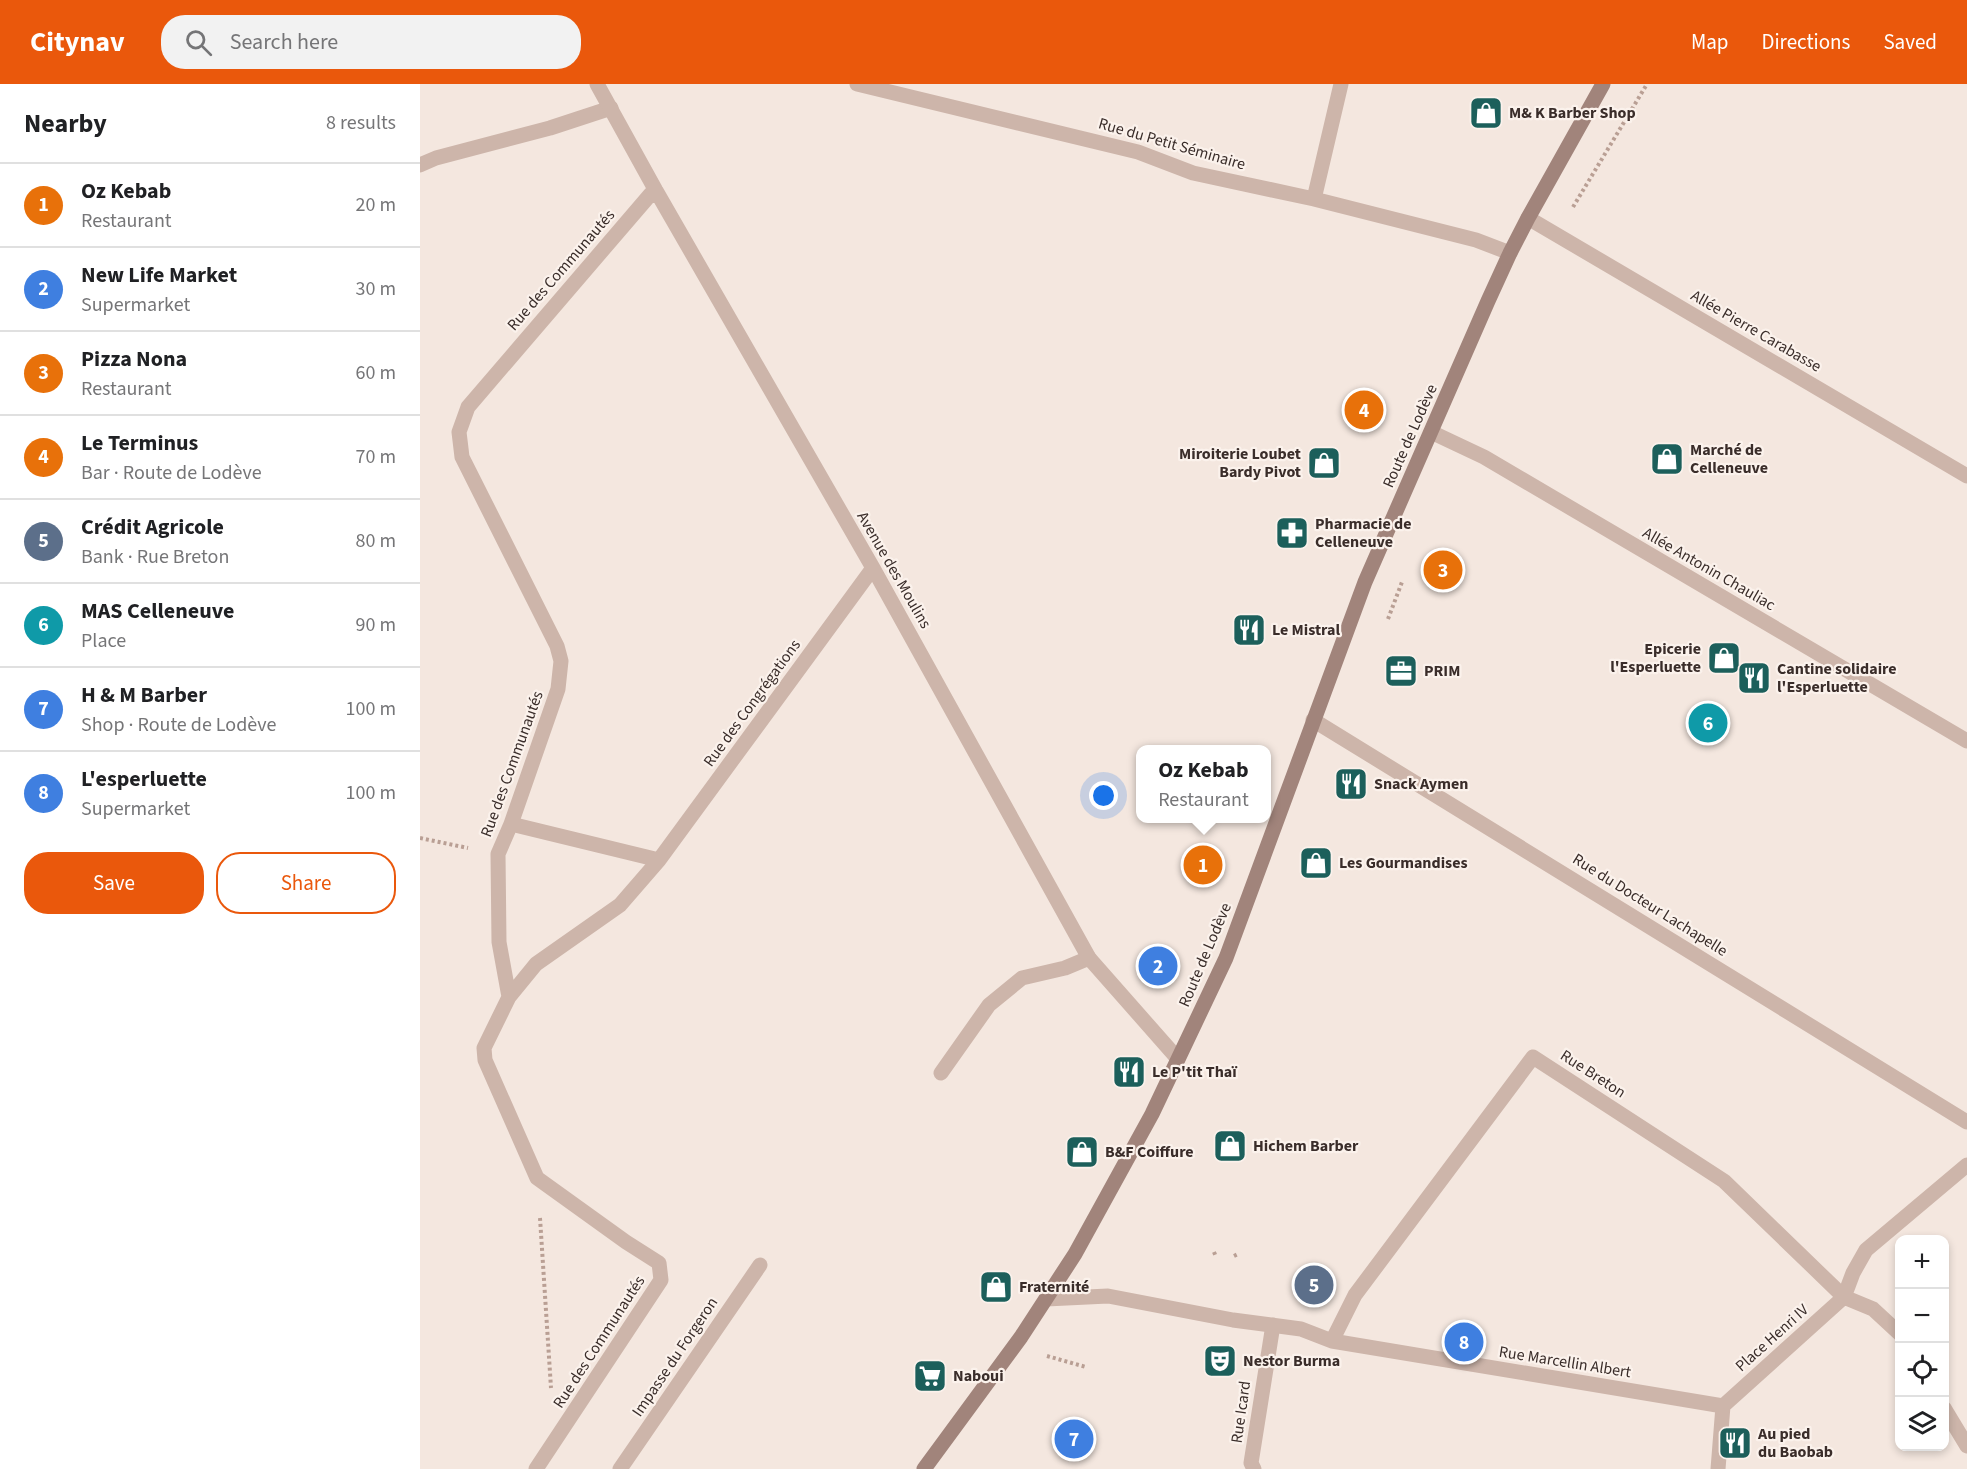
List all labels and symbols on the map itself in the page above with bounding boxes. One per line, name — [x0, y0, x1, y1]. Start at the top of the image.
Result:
shop icon: M& K Barber Shop — [1468, 95, 1504, 131]
place label: M& K Barber Shop — [1509, 102, 1636, 124]
street label: Rue du Petit Séminaire — [1096, 112, 1248, 176]
street label: Rue des Communautés — [502, 204, 620, 335]
street label: Allée Pierre Carabasse — [1687, 285, 1825, 377]
street label: Route de Lodève — [1377, 381, 1443, 491]
pin: 4 — [1344, 388, 1384, 432]
place label: Marché de Celleneuve — [1690, 439, 1768, 479]
shop icon: Marché de Celleneuve — [1649, 441, 1685, 477]
place label: Miroiterie Loubet Bardy Pivot — [1179, 443, 1301, 483]
shop icon: Miroiterie Loubet Bardy Pivot — [1306, 445, 1342, 481]
street label: Avenue des Moulins — [852, 507, 937, 633]
place label: Pharmacie de Celleneuve — [1315, 513, 1411, 553]
pharmacy icon: Pharmacie de Celleneuve — [1274, 515, 1310, 551]
street label: Allée Antonin Chauliac — [1639, 522, 1779, 616]
pin: 3 — [1424, 548, 1462, 592]
restaurant icon: Le Mistral — [1231, 612, 1267, 648]
place label: Le Mistral — [1272, 619, 1340, 641]
street label: Rue des Congrégations — [698, 635, 806, 771]
place label: Epicerie l'Esperluette — [1610, 638, 1701, 678]
shop icon: Epicerie l'Esperluette — [1706, 640, 1742, 676]
office icon: PRIM — [1383, 653, 1419, 689]
place label: Cantine solidaire l'Esperluette — [1777, 658, 1897, 698]
place label: PRIM — [1424, 660, 1460, 682]
restaurant icon: Cantine solidaire l'Esperluette — [1736, 660, 1772, 696]
street label: Rue des Communautés — [475, 688, 549, 840]
pin: 6 — [1688, 700, 1728, 746]
restaurant icon: Snack Aymen — [1333, 766, 1369, 802]
place label: Snack Aymen — [1374, 773, 1468, 795]
your location — [1089, 781, 1118, 810]
pin: 1 — [1184, 842, 1222, 888]
shop icon: Les Gourmandises — [1298, 845, 1334, 881]
street label: Rue du Docteur Lachapelle — [1568, 848, 1732, 962]
place label: Les Gourmandises — [1339, 852, 1468, 874]
street label: Route de Lodève — [1173, 899, 1237, 1010]
pin: 2 — [1138, 944, 1178, 988]
street label: Rue Breton — [1556, 1045, 1630, 1103]
restaurant icon: Le P'tit Thaï — [1111, 1054, 1147, 1090]
place label: Le P'tit Thaï — [1152, 1061, 1238, 1083]
shop icon: Hichem Barber — [1212, 1128, 1248, 1164]
shop icon: B&F Coiffure — [1064, 1134, 1100, 1170]
place label: Hichem Barber — [1253, 1135, 1359, 1157]
place label: B&F Coiffure — [1105, 1141, 1194, 1163]
pin: 5 — [1294, 1262, 1334, 1308]
shop icon: Fraternité — [978, 1269, 1014, 1305]
street label: Rue des Communautés — [548, 1271, 650, 1413]
place label: Fraternité — [1019, 1276, 1089, 1298]
street label: Impasse du Forgeron — [627, 1293, 723, 1421]
street label: Place Henri IV — [1731, 1299, 1814, 1377]
pin: 8 — [1444, 1320, 1484, 1364]
street label: Rue Marcellin Albert — [1497, 1341, 1633, 1383]
theatre icon: Nestor Burma — [1202, 1343, 1238, 1379]
place label: Nestor Burma — [1243, 1350, 1340, 1372]
supermarket icon: Naboui — [912, 1358, 948, 1394]
place label: Naboui — [953, 1365, 1004, 1387]
street label: Rue Icard — [1226, 1379, 1256, 1445]
pin: 7 — [1054, 1416, 1094, 1462]
place label: Au pied du Baobab — [1757, 1423, 1833, 1463]
restaurant icon: Au pied du Baobab — [1717, 1425, 1753, 1461]

